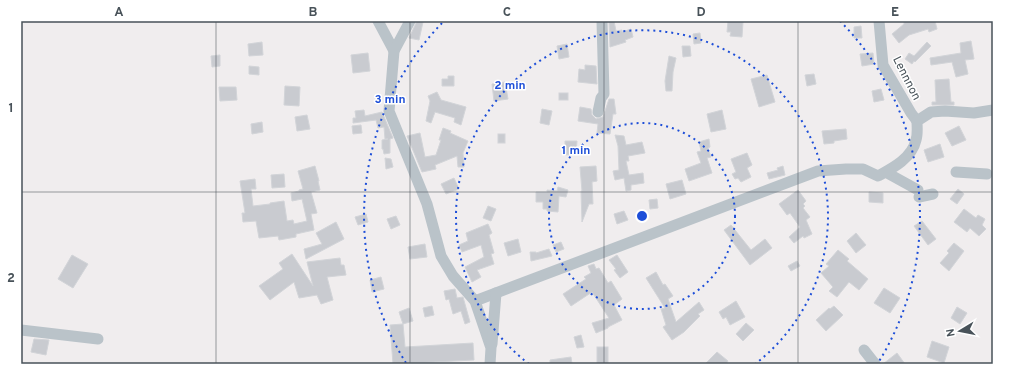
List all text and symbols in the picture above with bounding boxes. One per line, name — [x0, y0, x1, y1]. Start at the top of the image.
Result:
text: A — [114, 5, 124, 21]
text: B — [309, 5, 318, 21]
text: C — [503, 5, 511, 21]
text: D — [696, 5, 706, 21]
text: E — [891, 5, 899, 21]
street label: Lennnon — [888, 54, 924, 103]
text: 2 min — [494, 78, 526, 94]
text: 3 min — [374, 92, 406, 108]
text: 1 — [8, 101, 14, 117]
text: 1 min — [562, 143, 590, 159]
centre of rings — [635, 209, 649, 223]
text: 2 — [7, 271, 15, 287]
north arrow — [940, 311, 980, 351]
text: N — [944, 327, 959, 338]

